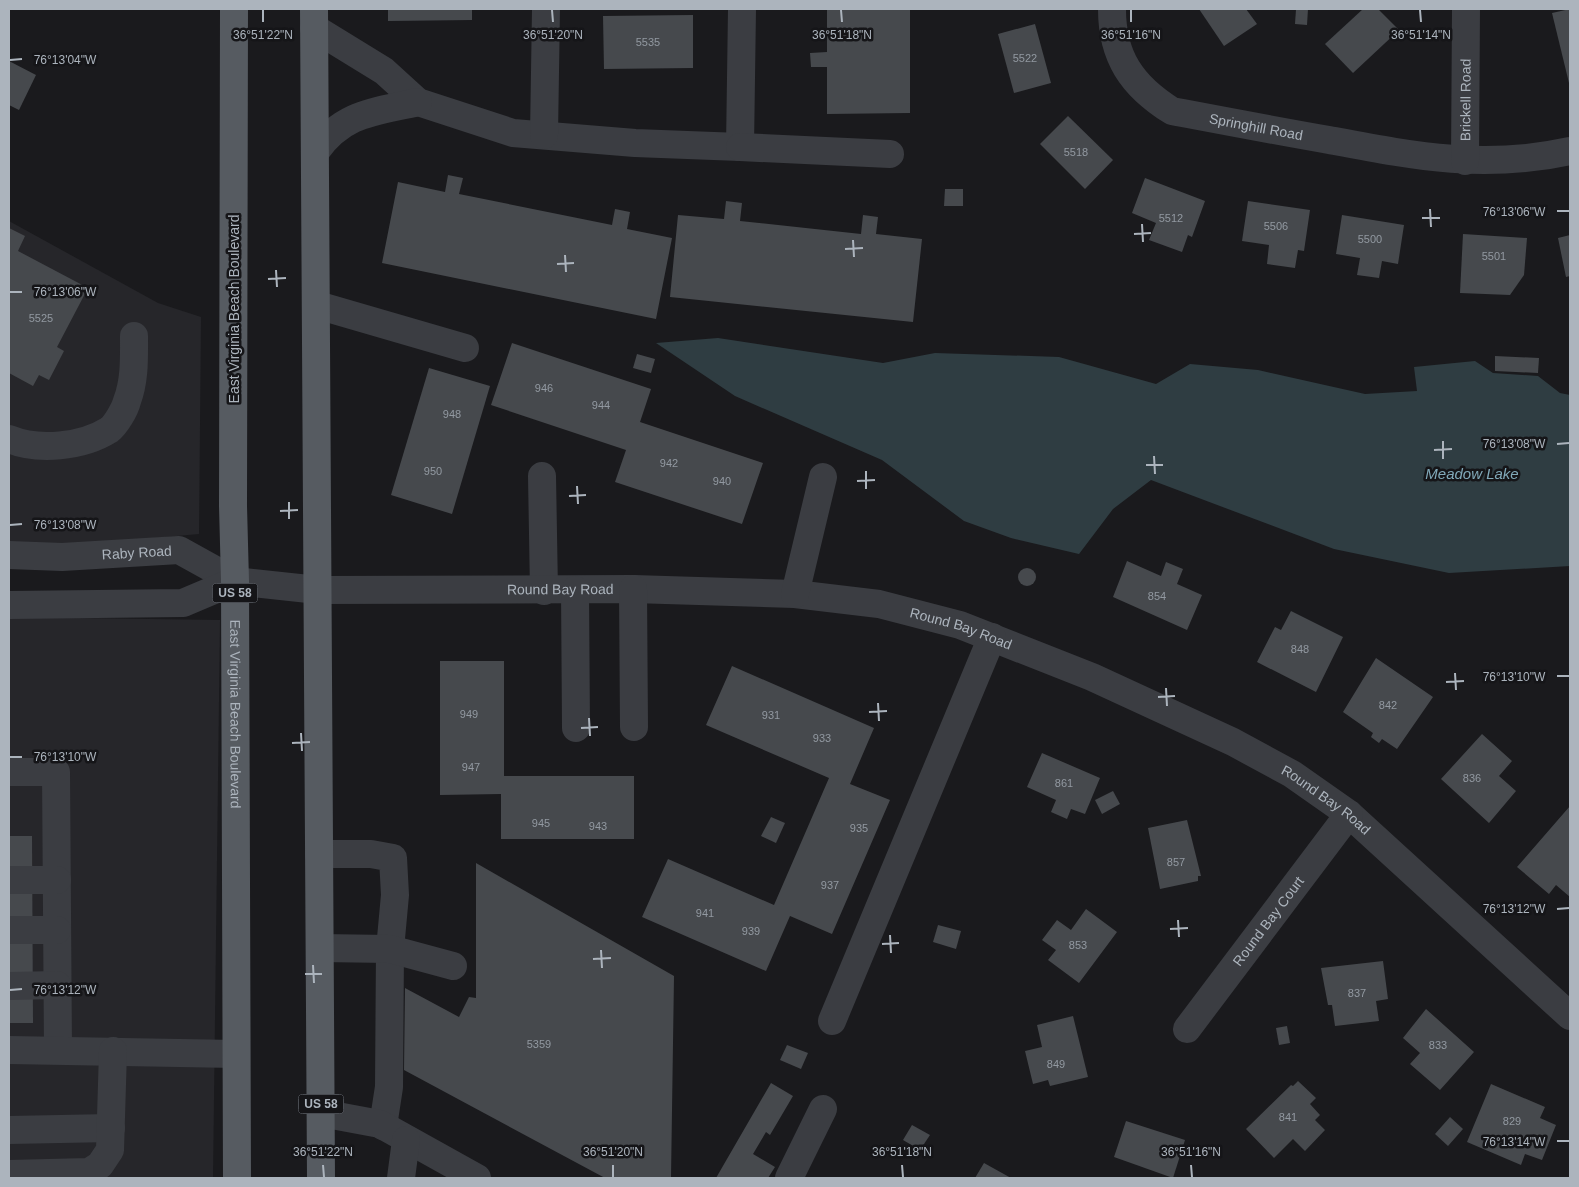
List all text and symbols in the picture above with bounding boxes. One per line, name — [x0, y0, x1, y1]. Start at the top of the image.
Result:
text: 36°51'22"N — [233, 28, 293, 42]
text: 36°51'20"N — [523, 28, 583, 42]
text: 36°51'18"N — [812, 28, 872, 42]
text: 36°51'16"N — [1101, 28, 1161, 42]
text: 36°51'14"N — [1391, 28, 1451, 42]
house number: 5535 — [636, 36, 660, 48]
house number: 5522 — [1013, 52, 1037, 64]
text: 76°13'04"W — [34, 53, 97, 67]
street label: Brickell Road — [1457, 59, 1474, 141]
street label: Springhill Road — [1208, 110, 1304, 143]
house number: 5518 — [1064, 146, 1088, 158]
text: 76°13'06"W — [1483, 205, 1546, 219]
house number: 5512 — [1159, 212, 1183, 224]
street label: East Virginia Beach Boulevard — [226, 215, 242, 403]
house number: 5506 — [1264, 220, 1288, 232]
house number: 5500 — [1358, 233, 1382, 245]
house number: 5501 — [1482, 250, 1506, 262]
text: 76°13'06"W — [34, 285, 97, 299]
house number: 5525 — [29, 312, 53, 324]
house number: 946 — [535, 382, 553, 394]
house number: 944 — [592, 399, 610, 411]
house number: 948 — [443, 408, 461, 420]
text: 76°13'08"W — [1483, 437, 1546, 451]
house number: 942 — [660, 457, 678, 469]
house number: 950 — [424, 465, 442, 477]
water label: Meadow Lake — [1425, 465, 1519, 482]
house number: 940 — [713, 475, 731, 487]
text: 76°13'08"W — [34, 518, 97, 532]
street label: Raby Road — [101, 542, 172, 563]
street label: Round Bay Road — [507, 581, 614, 597]
road number: US 58 — [212, 584, 258, 602]
house number: 854 — [1148, 590, 1166, 602]
street label: Round Bay Road — [908, 604, 1014, 653]
street label: East Virginia Beach Boulevard — [227, 619, 244, 809]
house number: 848 — [1291, 643, 1309, 655]
text: 76°13'10"W — [1483, 670, 1546, 684]
house number: 842 — [1379, 699, 1397, 711]
house number: 949 — [460, 708, 478, 720]
house number: 931 — [762, 709, 780, 721]
house number: 933 — [813, 732, 831, 744]
text: 76°13'10"W — [34, 750, 97, 764]
house number: 947 — [462, 761, 480, 773]
street label: Round Bay Road — [1279, 762, 1374, 838]
house number: 836 — [1463, 772, 1481, 784]
house number: 861 — [1055, 777, 1073, 789]
house number: 945 — [532, 817, 550, 829]
house number: 943 — [589, 820, 607, 832]
house number: 935 — [850, 822, 868, 834]
house number: 857 — [1167, 856, 1185, 868]
street label: Round Bay Court — [1230, 873, 1307, 969]
house number: 937 — [821, 879, 839, 891]
text: 76°13'12"W — [1483, 902, 1546, 916]
house number: 941 — [696, 907, 714, 919]
house number: 939 — [742, 925, 760, 937]
house number: 853 — [1069, 939, 1087, 951]
text: 76°13'12"W — [34, 983, 97, 997]
house number: 837 — [1348, 987, 1366, 999]
house number: 5359 — [527, 1038, 551, 1050]
house number: 833 — [1429, 1039, 1447, 1051]
house number: 849 — [1047, 1058, 1065, 1070]
road number: US 58 — [298, 1094, 344, 1114]
house number: 841 — [1279, 1111, 1297, 1123]
house number: 829 — [1503, 1115, 1521, 1127]
text: 76°13'14"W — [1483, 1135, 1546, 1149]
text: 36°51'22"N — [293, 1145, 353, 1159]
text: 36°51'20"N — [583, 1145, 643, 1159]
text: 36°51'18"N — [872, 1145, 932, 1159]
text: 36°51'16"N — [1161, 1145, 1221, 1159]

